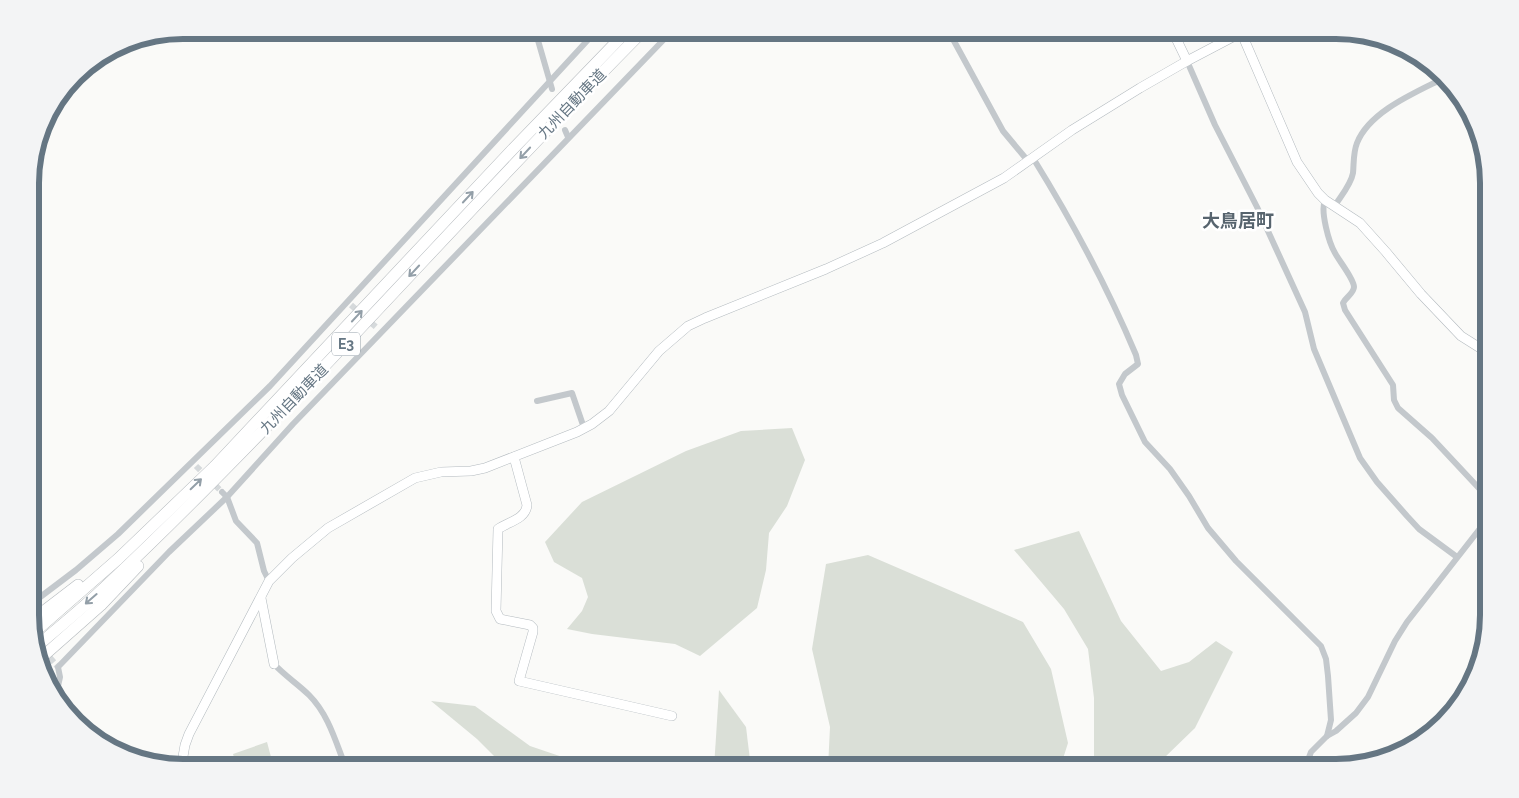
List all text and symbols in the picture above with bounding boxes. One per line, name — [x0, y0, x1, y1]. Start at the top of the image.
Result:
street label: 九州自動車道 — [534, 65, 610, 143]
one-way arrow — [519, 146, 531, 159]
one-way arrow — [462, 191, 474, 204]
district label: 大鳥居町 — [1202, 210, 1274, 231]
one-way arrow — [408, 265, 420, 278]
one-way arrow — [351, 310, 363, 323]
road number: E3 — [332, 332, 360, 356]
street label: 九州自動車道 — [256, 360, 332, 438]
one-way arrow — [190, 478, 203, 490]
one-way arrow — [85, 594, 98, 605]

